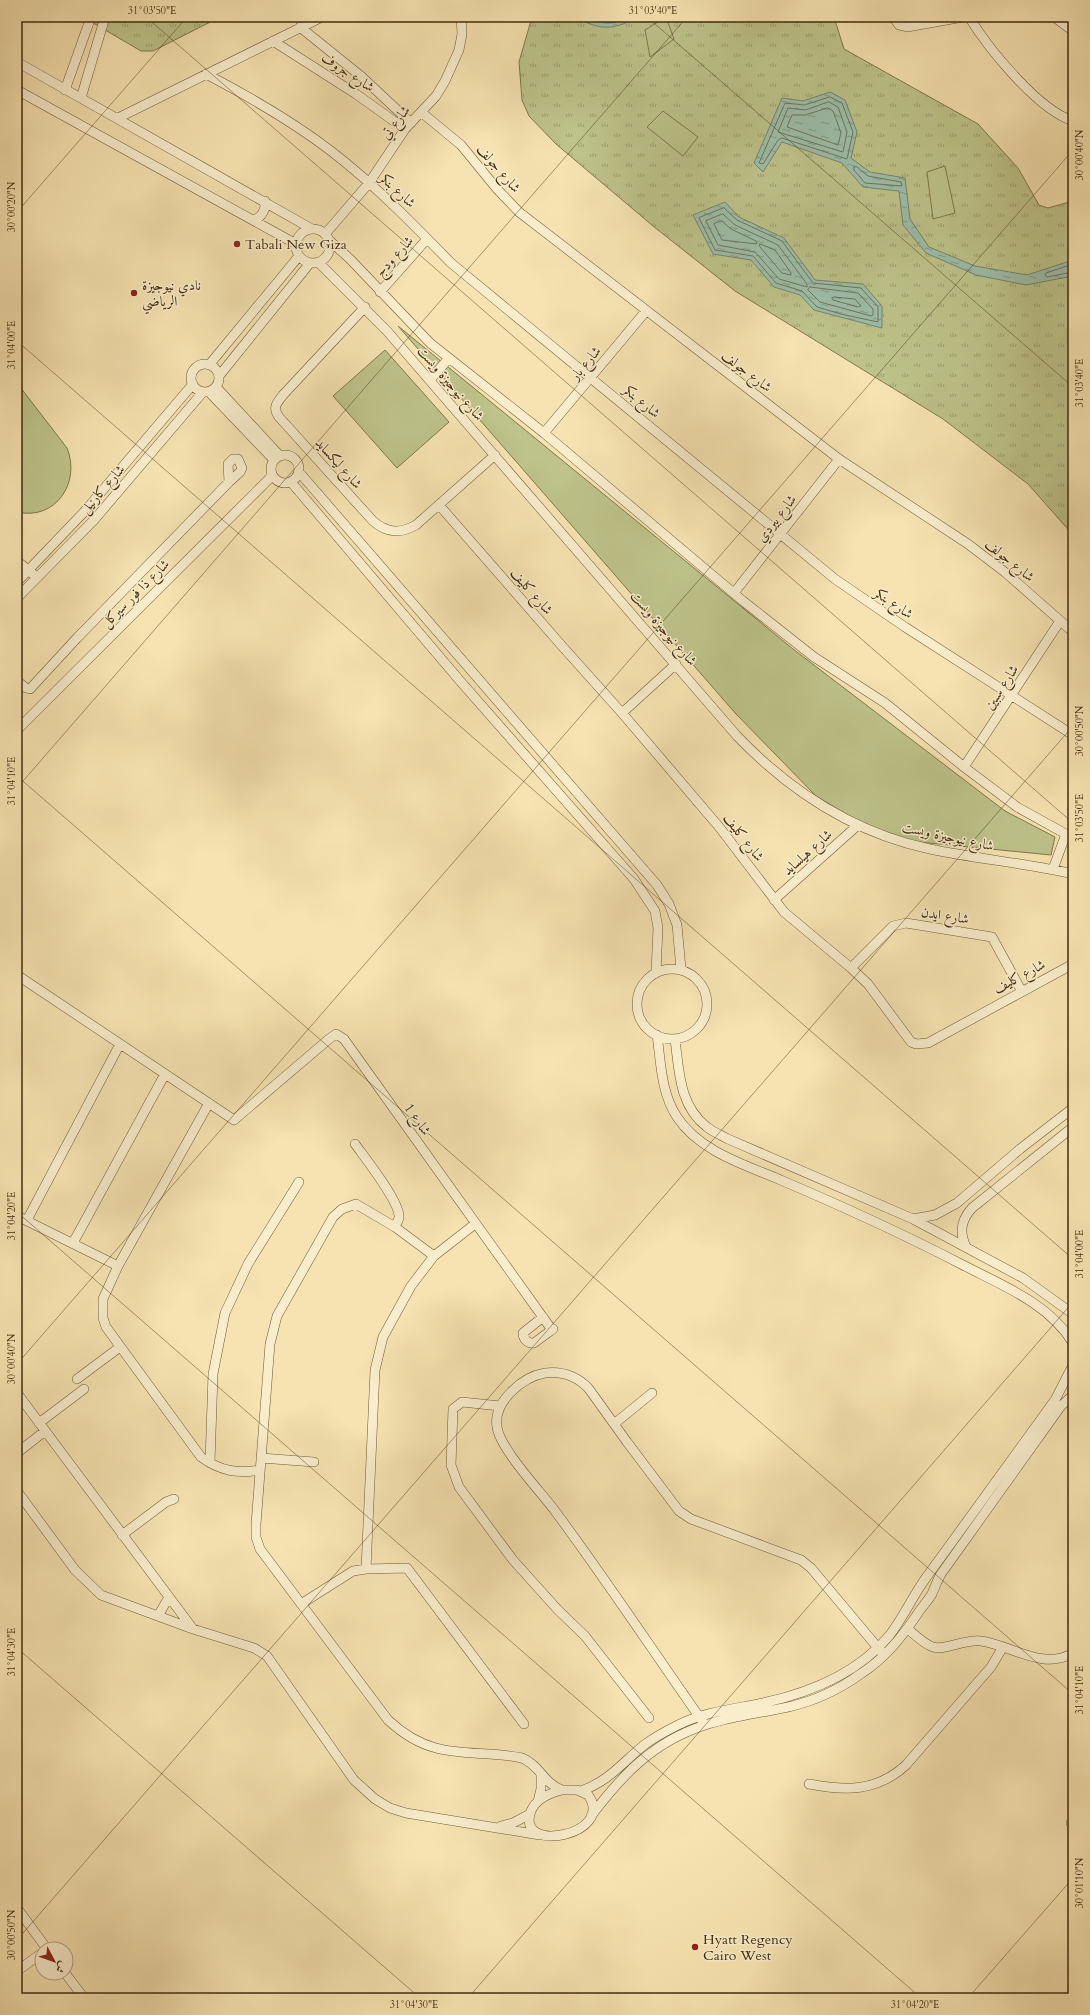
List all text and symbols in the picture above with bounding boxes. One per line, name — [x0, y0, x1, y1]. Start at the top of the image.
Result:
text: 31°03'50"E — [128, 4, 176, 18]
text: 31°03'40"E — [629, 4, 677, 18]
street label: شارع جروف — [316, 48, 378, 98]
street label: شارع تي — [376, 101, 416, 144]
text: 30°00'40"N — [1073, 129, 1087, 180]
street label: شارع جولف — [471, 140, 525, 198]
street label: شارع بنكر — [373, 167, 420, 214]
text: 30°00'20"N — [5, 181, 19, 232]
street label: شارع ودج — [371, 232, 420, 283]
place label: Tabali New Giza — [245, 235, 347, 254]
marker: Tabali New Giza — [232, 239, 242, 249]
place label: نادي نيوجيزة الرياضي — [142, 276, 201, 315]
marker: نادي نيوجيزة الرياضي — [129, 288, 139, 298]
text: 31°04'00"E — [5, 321, 19, 369]
street label: شارع نيوجيزة ويست — [411, 342, 488, 426]
street label: شارع بار — [564, 342, 607, 387]
street label: شارع جولف — [716, 346, 776, 398]
text: 31°03'40"E — [1073, 359, 1087, 407]
street label: شارع بنكر — [616, 379, 664, 424]
street label: شارع ليكسايد — [309, 434, 367, 494]
street label: شارع كارنيل — [76, 461, 131, 519]
street label: شارع بيردي — [752, 491, 803, 547]
street label: شارع جولف — [980, 535, 1038, 588]
street label: شارع ذا فور سيركل — [97, 555, 175, 633]
street label: شارع كليف — [504, 564, 557, 620]
street label: شارع بنكر — [868, 582, 917, 625]
street label: شارع نيوجيزة ويست — [624, 587, 701, 671]
street label: شارع سبين — [980, 661, 1025, 715]
text: 30°00'50"N — [1073, 705, 1087, 756]
text: 31°04'10"E — [5, 757, 19, 805]
text: 31°03'50"E — [1073, 794, 1087, 842]
street label: شارع كليف — [717, 809, 768, 867]
street label: شارع نيوجيزة ويست — [900, 818, 996, 857]
street label: شارع هيلسايد — [778, 825, 838, 881]
street label: شارع ايدن — [919, 902, 970, 931]
street label: شارع كليف — [990, 955, 1050, 1000]
street label: شارع 1 — [398, 1099, 436, 1140]
text: 31°04'20"E — [5, 1192, 19, 1240]
text: 31°04'00"E — [1073, 1230, 1087, 1278]
text: 30°00'40"N — [5, 1333, 19, 1384]
text: 31°04'30"E — [5, 1628, 19, 1676]
text: 31°04'10"E — [1073, 1666, 1087, 1714]
text: 30°01'10"N — [1073, 1857, 1087, 1908]
text: 30°00'50"N — [5, 1909, 19, 1960]
place label: Hyatt Regency Cairo West — [703, 1930, 793, 1965]
north arrow — [34, 1941, 74, 1981]
marker: Hyatt Regency Cairo West — [690, 1942, 700, 1952]
text: ش — [52, 1958, 70, 1976]
text: 31°04'30"E — [390, 1998, 438, 2012]
text: 31°04'20"E — [891, 1998, 939, 2012]

